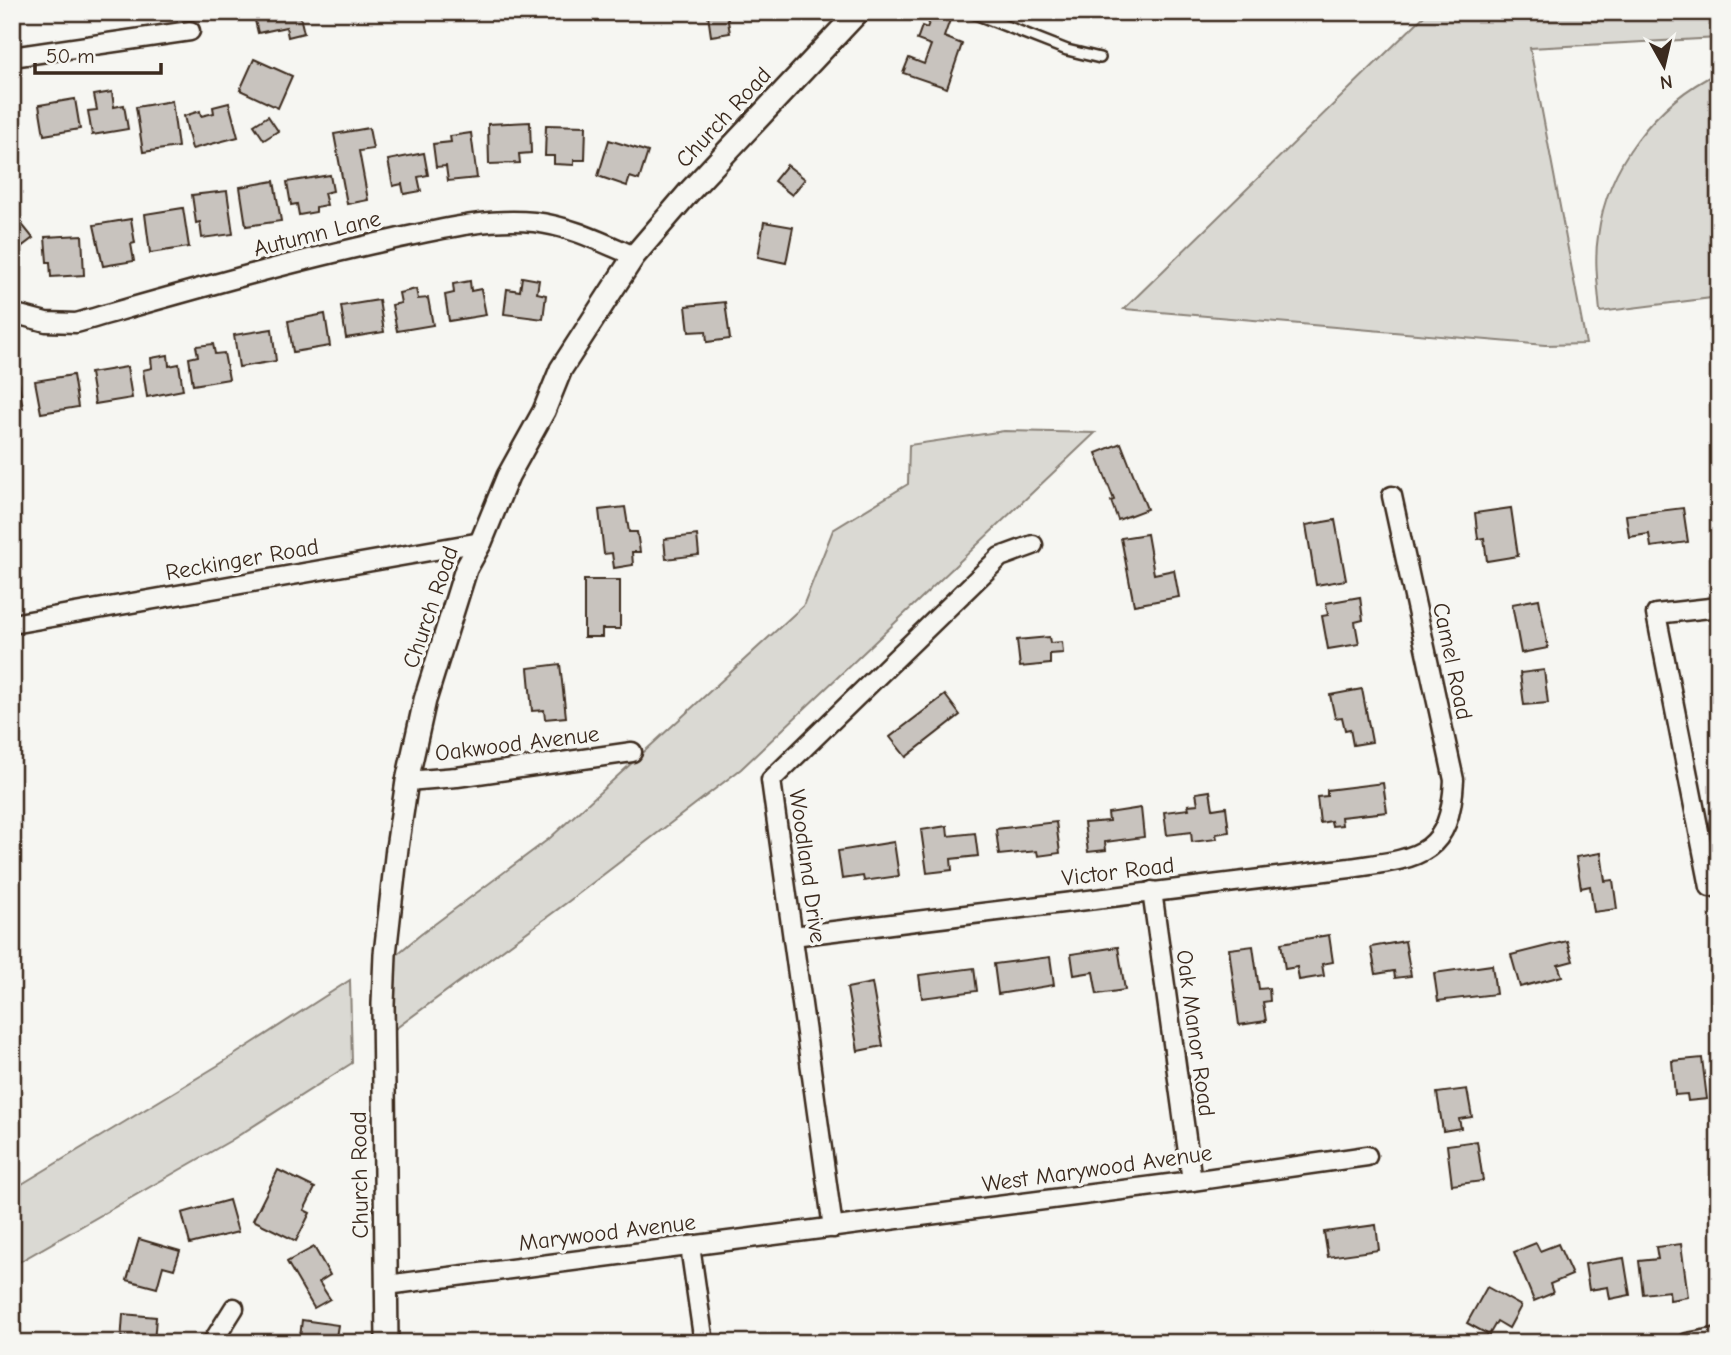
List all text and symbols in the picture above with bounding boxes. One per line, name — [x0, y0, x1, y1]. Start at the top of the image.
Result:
scale bar — [35, 32, 161, 76]
north arrow — [1630, 32, 1700, 102]
text: 50 m — [46, 44, 95, 68]
street label: Church Road — [670, 62, 777, 173]
text: N — [1659, 70, 1674, 94]
street label: Autumn Lane — [251, 205, 384, 262]
street label: Reckinger Road — [163, 533, 321, 586]
street label: Church Road — [397, 543, 464, 672]
street label: Camel Road — [1427, 600, 1478, 722]
street label: Oakwood Avenue — [433, 720, 601, 767]
street label: Woodland Drive — [783, 788, 832, 944]
street label: Victor Road — [1060, 851, 1176, 892]
street label: Oak Manor Road — [1170, 948, 1221, 1118]
street label: Church Road — [345, 1111, 374, 1239]
street label: West Marywood Avenue — [980, 1139, 1214, 1198]
street label: Marywood Avenue — [517, 1208, 697, 1257]

